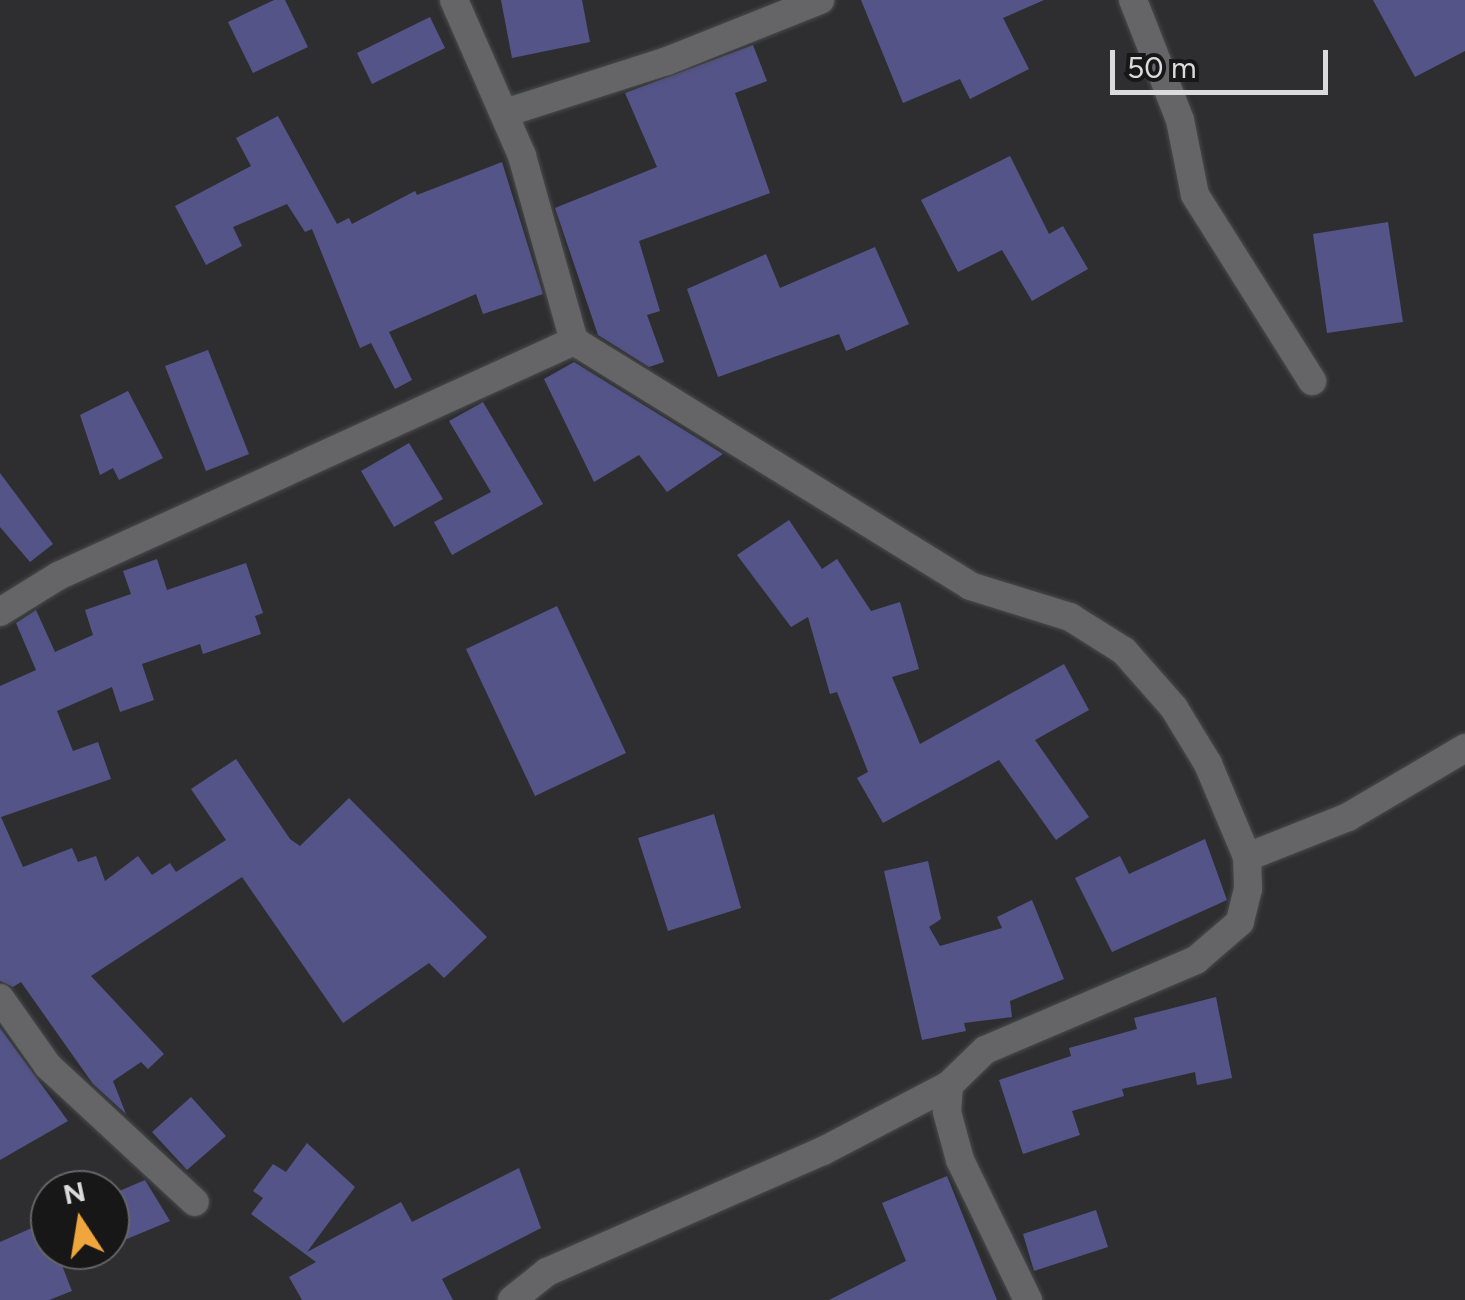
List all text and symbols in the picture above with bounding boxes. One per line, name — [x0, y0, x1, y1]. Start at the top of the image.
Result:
scale bar — [1115, 30, 1332, 92]
text: 50 m — [1127, 49, 1196, 86]
north arrow — [30, 1170, 130, 1270]
text: N — [60, 1174, 88, 1211]

